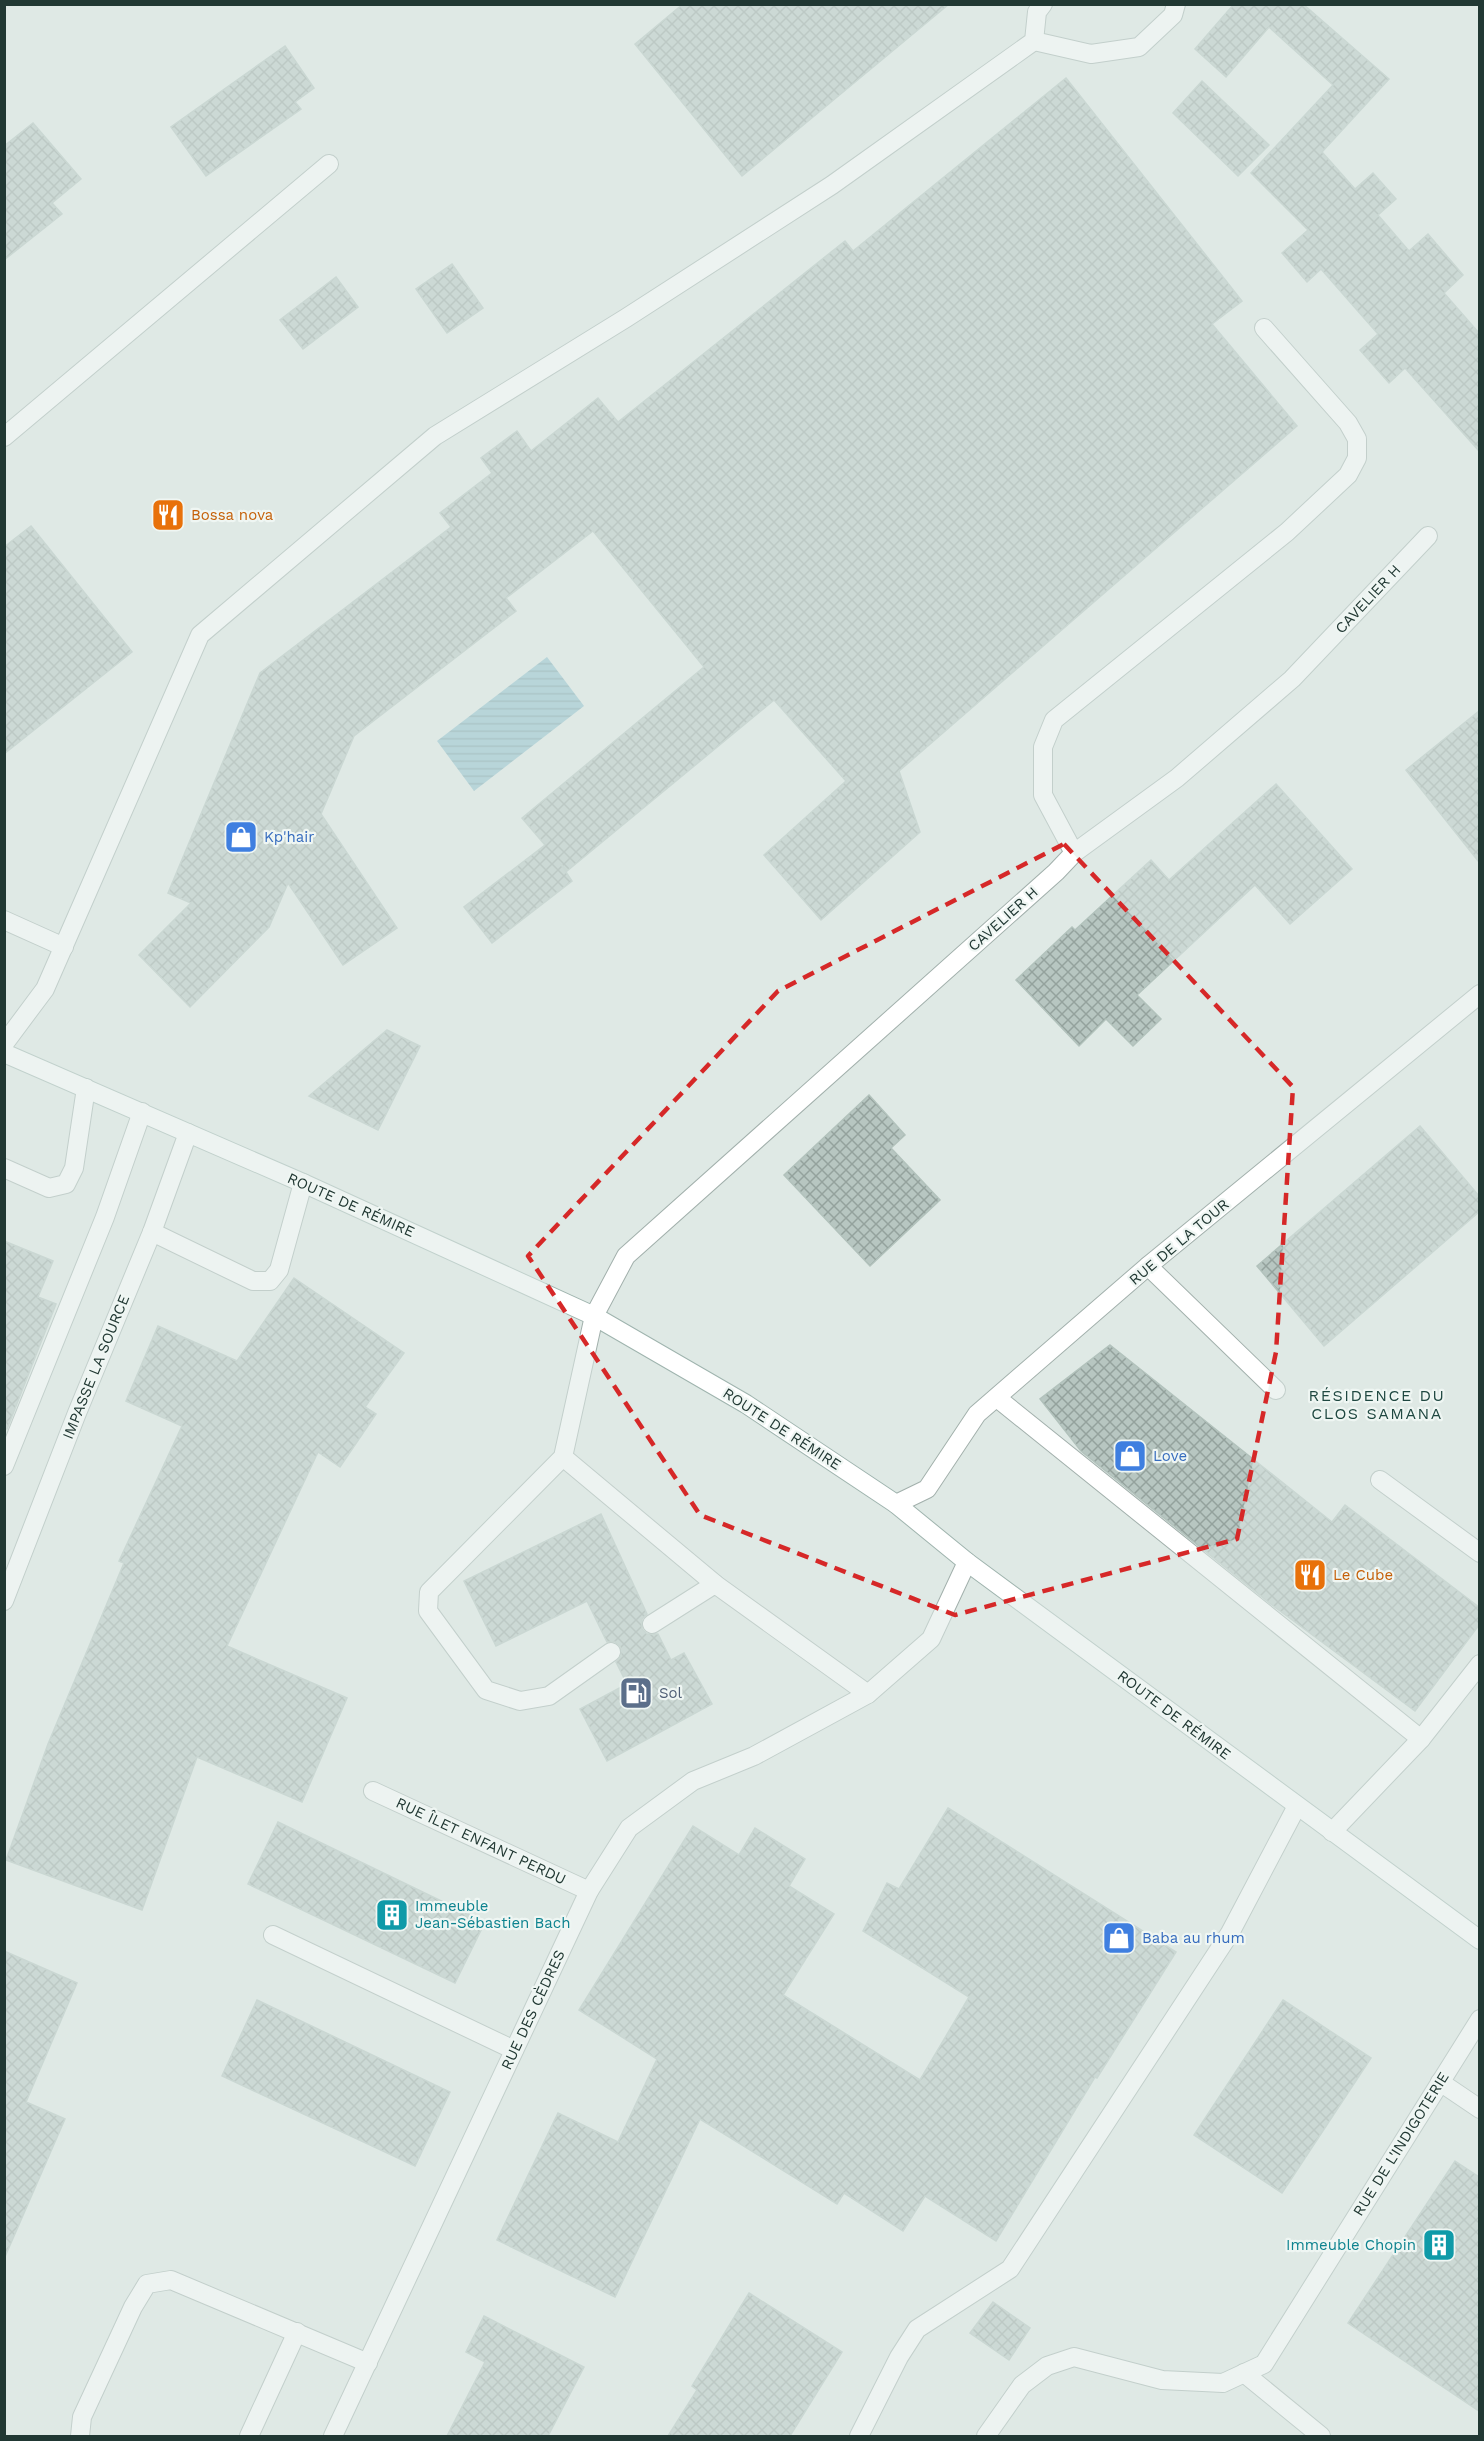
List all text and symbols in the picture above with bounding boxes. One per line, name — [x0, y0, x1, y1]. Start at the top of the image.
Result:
restaurant icon: Bossa nova — [150, 497, 186, 533]
place label: Bossa nova — [191, 506, 274, 524]
street label: CAVELIER H — [1332, 561, 1404, 637]
shop icon: Kp'hair — [223, 819, 259, 855]
place label: Kp'hair — [264, 828, 314, 846]
street label: CAVELIER H — [964, 883, 1042, 955]
street label: ROUTE DE RÉMIRE — [285, 1169, 417, 1241]
street label: RUE DE LA TOUR — [1126, 1195, 1232, 1289]
street label: IMPASSE LA SOURCE — [59, 1292, 133, 1442]
street label: ROUTE DE RÉMIRE — [720, 1384, 844, 1474]
district label: RÉSIDENCE DU CLOS SAMANA — [1309, 1386, 1445, 1423]
shop icon: Love — [1112, 1438, 1148, 1474]
place label: Love — [1153, 1447, 1187, 1465]
restaurant icon: Le Cube — [1292, 1557, 1328, 1593]
place label: Le Cube — [1333, 1566, 1393, 1584]
street label: ROUTE DE RÉMIRE — [1114, 1666, 1234, 1764]
fuel station icon: Sol — [618, 1675, 654, 1711]
place label: Sol — [659, 1684, 683, 1702]
street label: RUE ÎLET ENFANT PERDU — [393, 1794, 569, 1888]
building icon: Immeuble Jean-Sébastien Bach — [374, 1897, 410, 1933]
place label: Immeuble Jean-Sébastien Bach — [415, 1897, 570, 1932]
shop icon: Baba au rhum — [1101, 1920, 1137, 1956]
place label: Baba au rhum — [1142, 1929, 1245, 1947]
street label: RUE DES CÈDRES — [497, 1947, 569, 2073]
street label: RUE DE L'INDIGOTERIE — [1349, 2069, 1453, 2219]
building icon: Immeuble Chopin — [1421, 2227, 1457, 2263]
place label: Immeuble Chopin — [1286, 2236, 1416, 2254]

